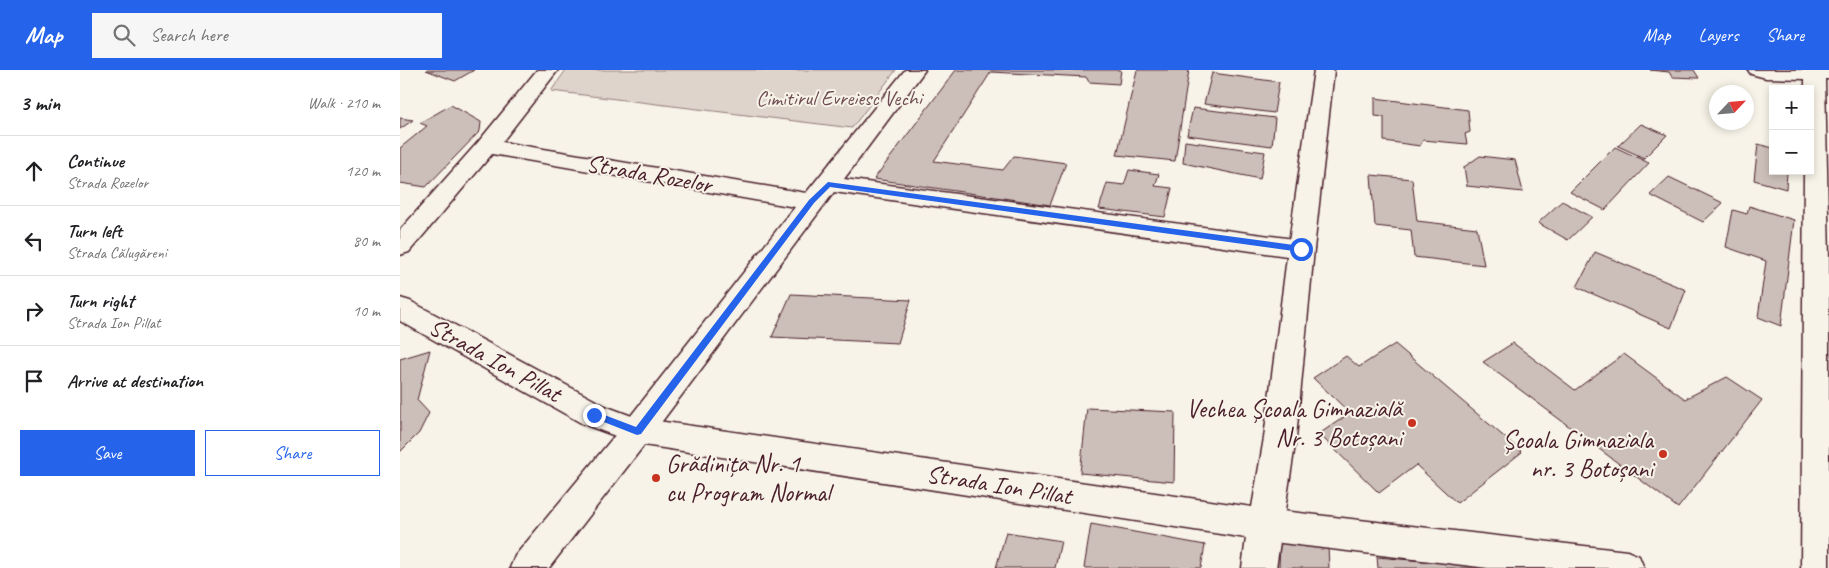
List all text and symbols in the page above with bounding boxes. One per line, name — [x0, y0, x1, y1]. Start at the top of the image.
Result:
search box — [92, 13, 442, 58]
text: Map — [25, 20, 62, 50]
icon: search — [110, 21, 138, 49]
text: Search here — [150, 23, 228, 47]
text: Map — [1643, 24, 1671, 46]
text: Layers — [1699, 24, 1738, 46]
text: Share — [1766, 24, 1804, 46]
park label: Cimitirul Evreiesc Vechi — [756, 85, 925, 111]
north arrow — [1709, 85, 1754, 130]
map controls — [1769, 85, 1814, 175]
button: + — [1769, 85, 1814, 130]
text: 3 min — [20, 90, 60, 116]
text: Walk · 210 m — [308, 93, 380, 113]
button: − — [1769, 130, 1814, 175]
street label: Strada Rozelor — [584, 147, 716, 201]
text: Continue — [67, 149, 124, 173]
icon: ahead — [20, 157, 48, 185]
text: 120 m — [346, 161, 380, 181]
text: Strada Rozelor — [67, 173, 148, 193]
text: Turn left — [67, 219, 122, 243]
icon: left — [20, 227, 48, 255]
text: 80 m — [353, 231, 380, 251]
route start — [1290, 238, 1313, 261]
text: Strada Călugăreni — [67, 243, 167, 263]
text: Turn right — [67, 289, 134, 313]
icon: right — [20, 297, 48, 325]
text: 10 m — [353, 301, 380, 321]
street label: Strada Ion Pillat — [423, 311, 569, 411]
text: Strada Ion Pillat — [67, 313, 161, 333]
icon: arrive — [20, 367, 48, 395]
text: Arrive at destination — [67, 369, 203, 393]
place label: Vechea Școala Gimnazială Nr. 3 Botoșani — [1186, 393, 1405, 454]
route end — [583, 404, 606, 427]
marker: Vechea Școala Gimnazială Nr. 3 Botoșani — [1406, 417, 1418, 429]
place label: Școala Gimnaziala nr. 3 Botoșani — [1502, 424, 1656, 485]
button: Save — [20, 430, 195, 476]
button: Share — [205, 430, 380, 476]
place label: Grădinița Nr. 1 cu Program Normal — [666, 448, 835, 509]
marker: Școala Gimnaziala nr. 3 Botoșani — [1657, 448, 1669, 460]
street label: Strada Ion Pillat — [924, 458, 1076, 513]
marker: Grădinița Nr. 1 cu Program Normal — [650, 472, 662, 484]

